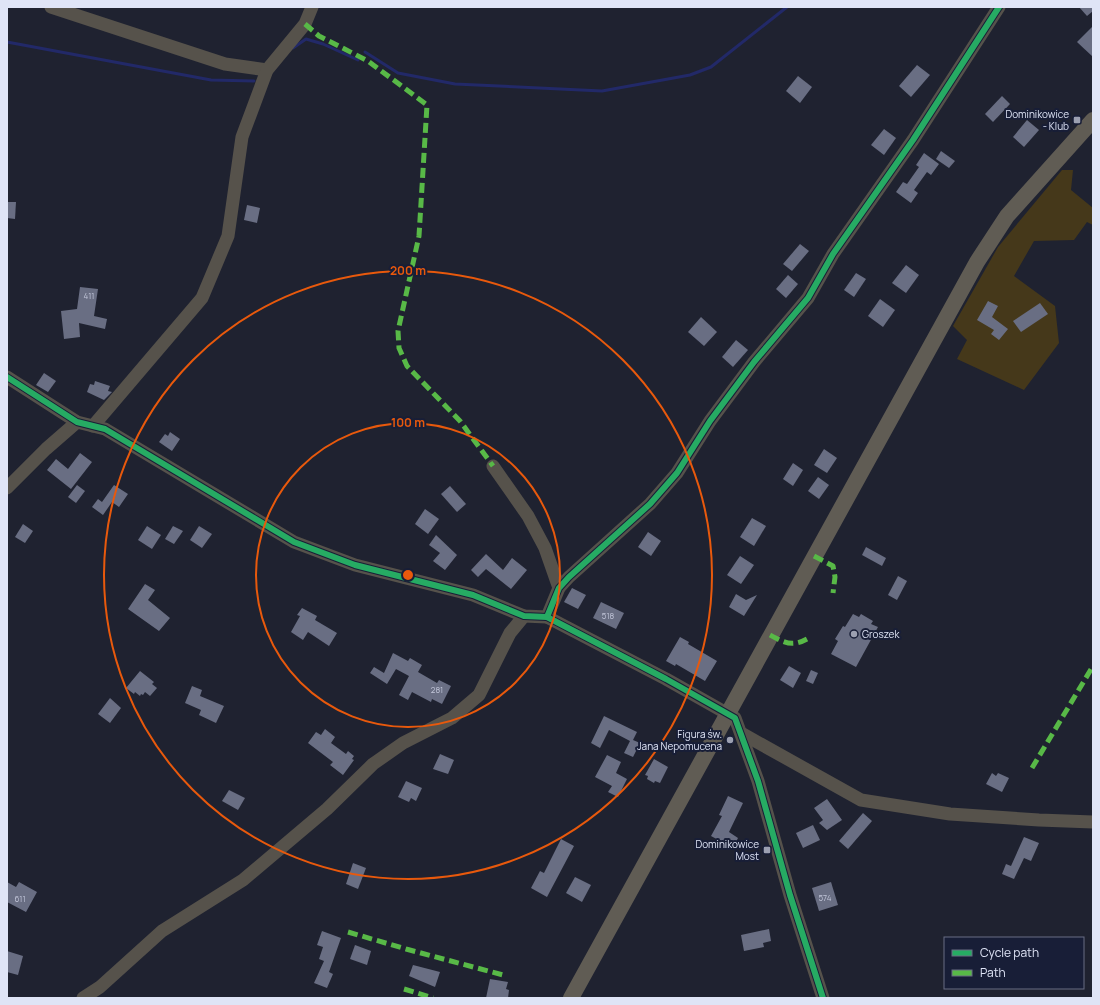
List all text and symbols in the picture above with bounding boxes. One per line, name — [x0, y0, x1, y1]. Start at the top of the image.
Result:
place label: Dominikowice - Klub — [1005, 107, 1069, 133]
marker: Dominikowice - Klub — [1072, 115, 1082, 125]
text: 200 m — [390, 262, 426, 279]
house number: 411 — [84, 290, 94, 301]
text: 100 m — [391, 414, 425, 431]
centre of rings — [401, 568, 415, 582]
house number: 518 — [602, 610, 615, 621]
place label: Groszek — [862, 627, 900, 641]
marker: Groszek — [849, 629, 859, 639]
house number: 281 — [431, 684, 443, 695]
place label: Figura św. Jana Nepomucena — [637, 727, 722, 753]
marker: Figura św. Jana Nepomucena — [725, 735, 735, 745]
place label: Dominikowice Most — [695, 837, 759, 863]
marker: Dominikowice Most — [762, 845, 772, 855]
house number: 574 — [818, 892, 832, 903]
house number: 611 — [14, 893, 26, 904]
legend — [944, 937, 1084, 989]
text: Cycle path — [980, 944, 1039, 961]
text: Path — [980, 964, 1006, 981]

